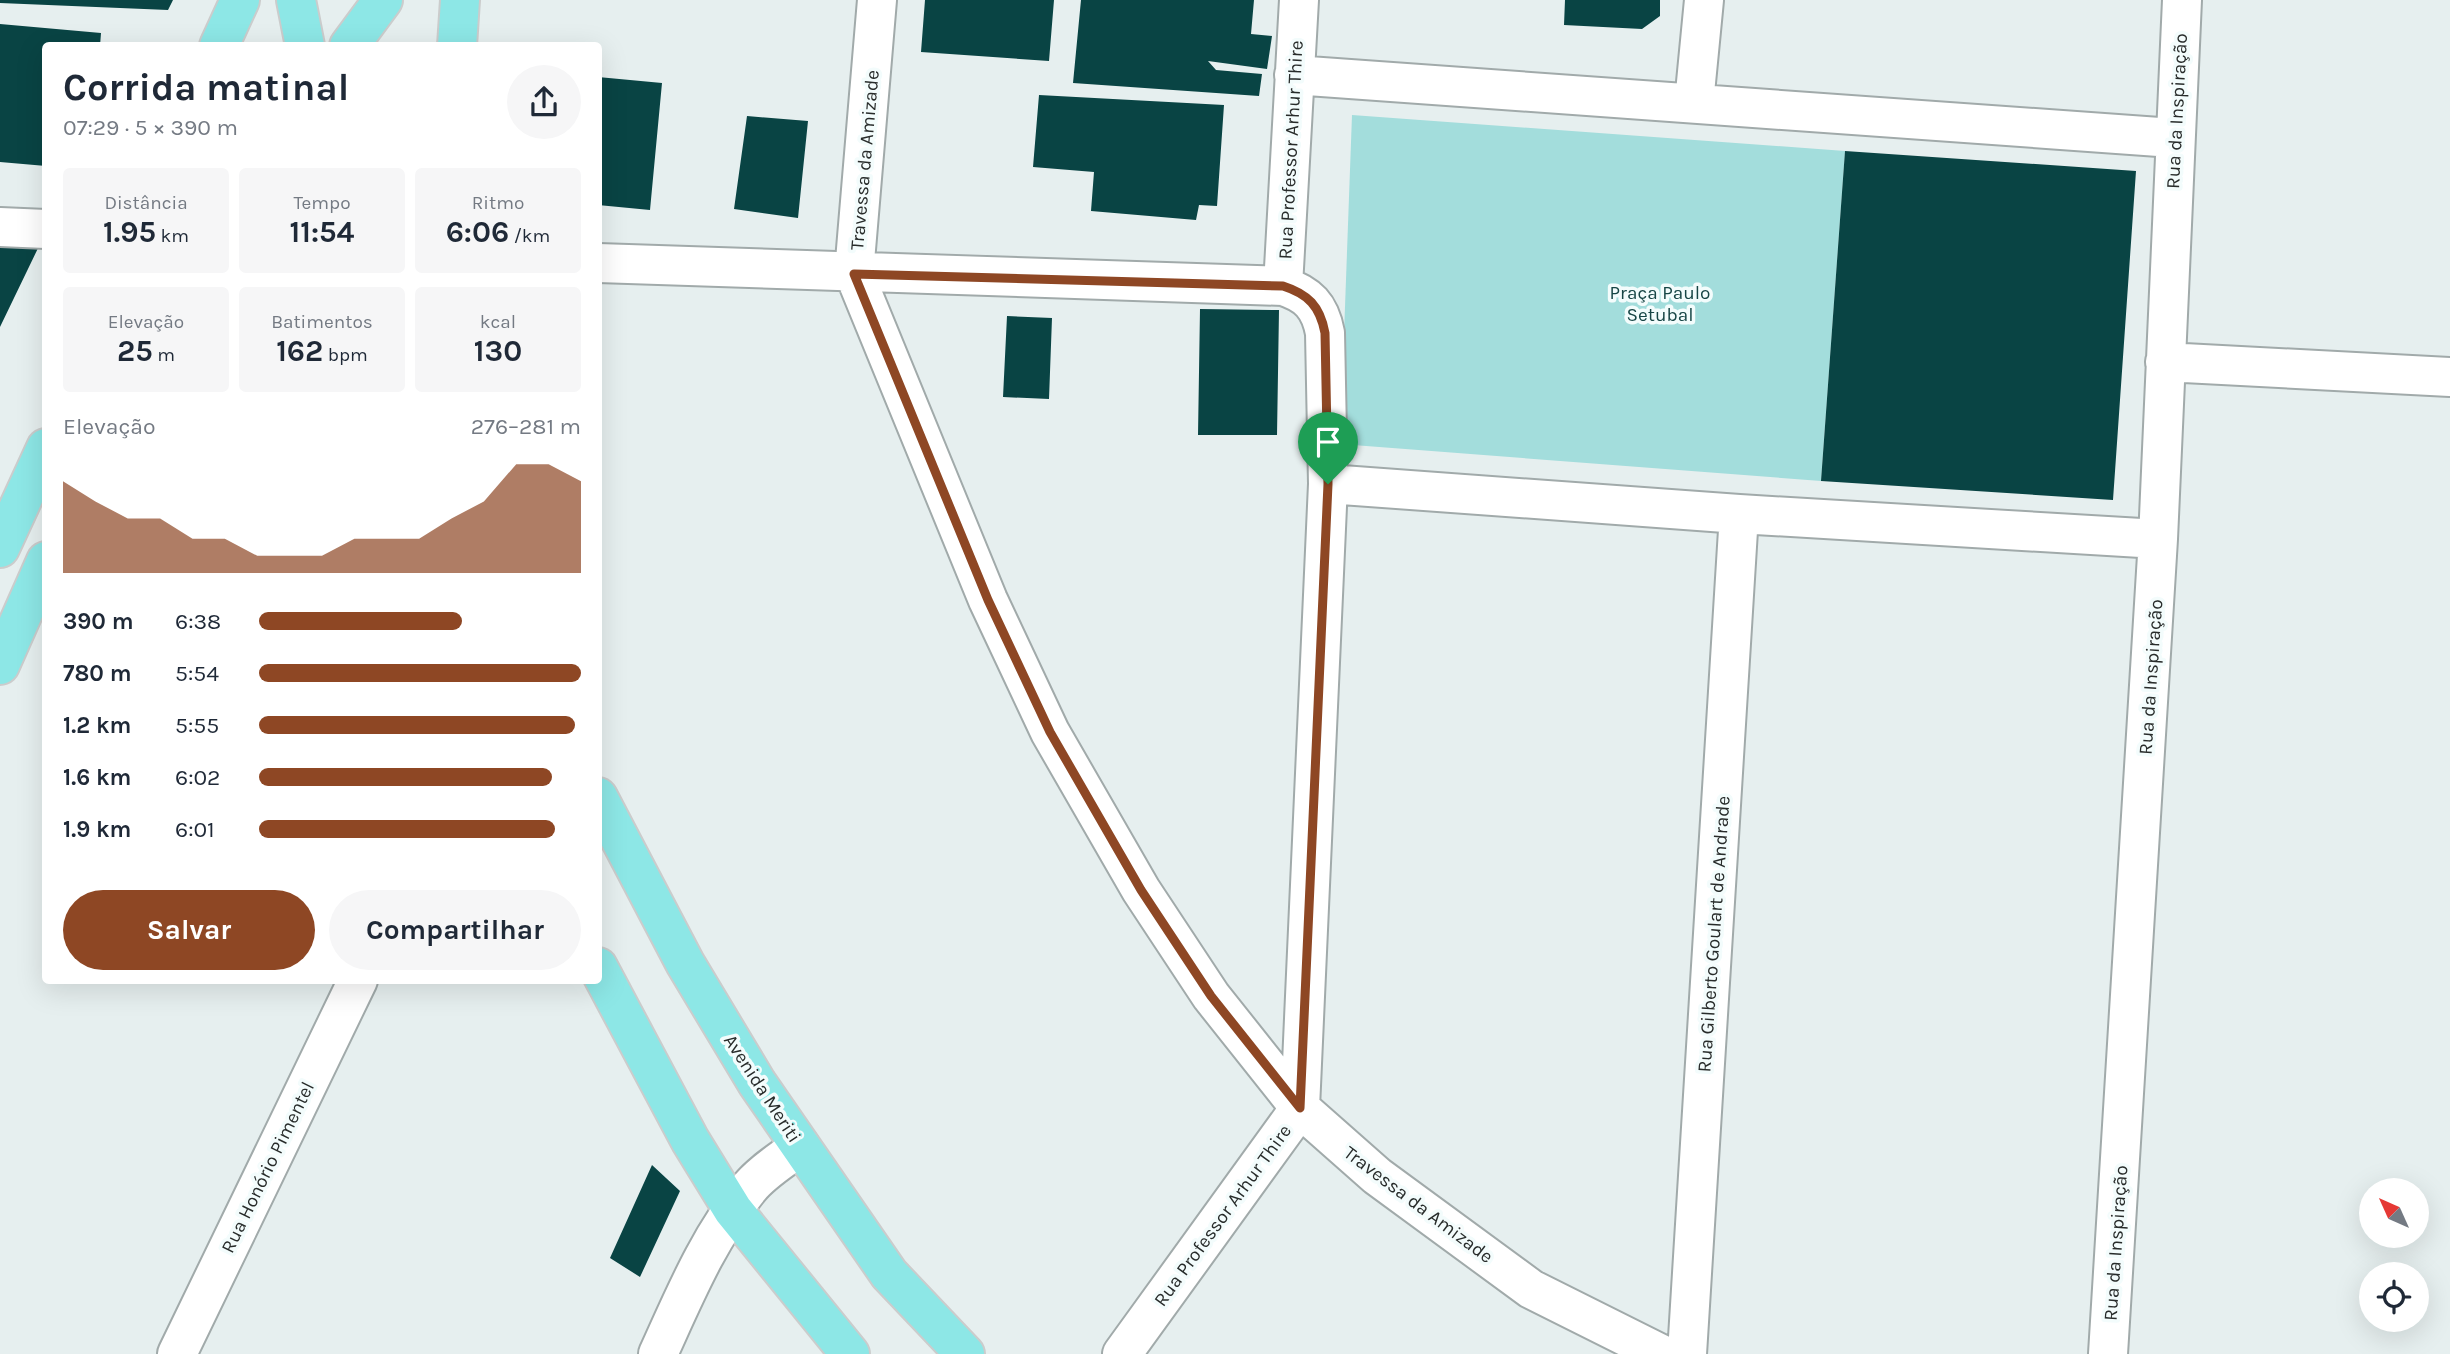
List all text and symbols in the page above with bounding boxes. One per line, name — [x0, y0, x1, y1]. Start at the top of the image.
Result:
street label: Rua da Inspiração — [2162, 33, 2192, 189]
street label: Rua Professor Arhur Thire — [1274, 40, 1308, 260]
text: Corrida matinal — [63, 65, 349, 110]
button: share — [507, 65, 581, 139]
street label: Travessa da Amizade — [846, 69, 884, 251]
text: 07:29 · 5 × 390 m — [63, 114, 238, 141]
text: Distância — [104, 192, 188, 214]
text: Tempo — [293, 192, 351, 214]
text: Ritmo — [472, 192, 524, 214]
text: 1.95 — [103, 214, 156, 250]
text: 11:54 — [290, 214, 354, 250]
text: 6:06 — [446, 214, 509, 250]
text: km — [156, 225, 189, 247]
text: /km — [509, 225, 550, 247]
park label: Praça Paulo Setubal — [1610, 282, 1710, 326]
text: Elevação — [108, 311, 184, 333]
text: Batimentos — [271, 311, 373, 333]
text: kcal — [480, 311, 516, 333]
text: 25 — [117, 333, 153, 369]
text: 162 — [276, 333, 323, 369]
text: 130 — [474, 333, 522, 369]
text: m — [153, 344, 175, 366]
text: bpm — [323, 344, 368, 366]
pin — [1298, 412, 1358, 484]
text: Elevação — [63, 413, 156, 440]
text: 276–281 m — [471, 413, 581, 440]
icon: arrive — [1309, 423, 1347, 461]
street label: Rua da Inspiração — [2135, 599, 2167, 756]
text: 390 m — [63, 608, 134, 635]
text: 6:38 — [175, 608, 221, 635]
text: 780 m — [63, 660, 132, 687]
text: 5:54 — [175, 660, 219, 687]
text: 1.2 km — [63, 712, 131, 739]
text: 5:55 — [175, 712, 219, 739]
text: 1.6 km — [63, 764, 131, 791]
text: 6:02 — [175, 764, 220, 791]
street label: Rua Gilberto Goulart de Andrade — [1693, 795, 1735, 1073]
text: 1.9 km — [63, 816, 131, 843]
text: 6:01 — [175, 816, 215, 843]
button: Salvar — [63, 890, 315, 970]
button: Compartilhar — [329, 890, 581, 970]
street label: Avenida Meriti — [719, 1030, 805, 1147]
street label: Rua Honório Pimentel — [217, 1078, 319, 1257]
street label: Rua Professor Arhur Thire — [1149, 1120, 1296, 1311]
street label: Travessa da Amizade — [1340, 1142, 1497, 1268]
street label: Rua da Inspiração — [2100, 1165, 2132, 1322]
north arrow — [2359, 1178, 2429, 1248]
map controls — [2359, 1178, 2429, 1332]
button: locate — [2359, 1262, 2429, 1332]

